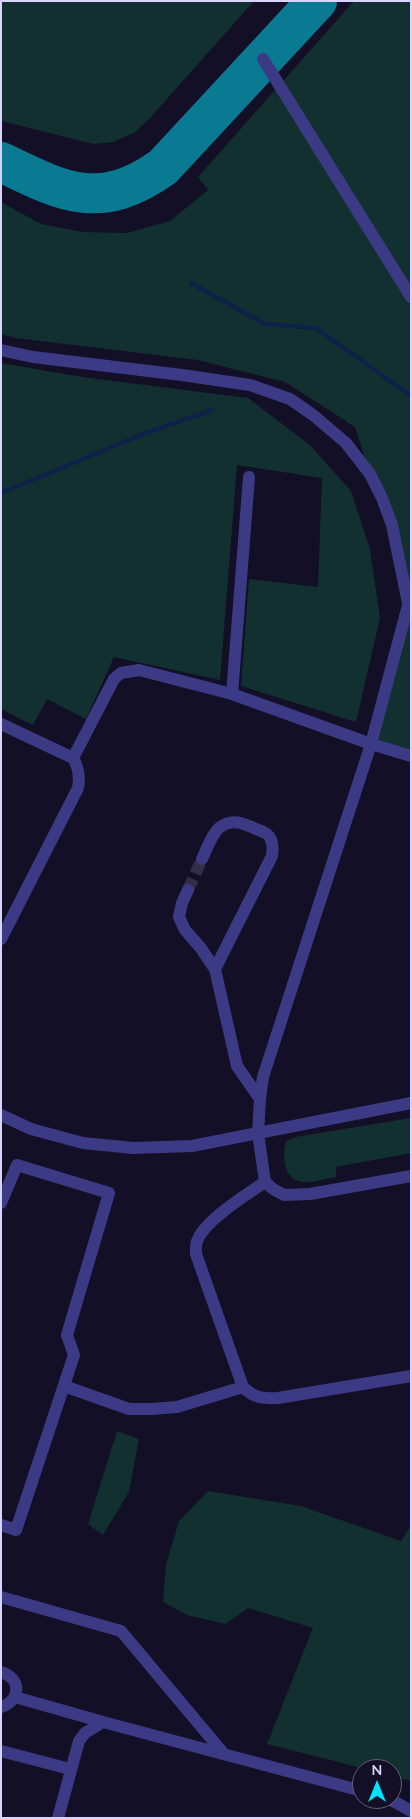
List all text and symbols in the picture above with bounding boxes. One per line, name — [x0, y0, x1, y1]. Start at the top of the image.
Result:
north arrow — [352, 1759, 402, 1809]
text: N — [372, 1761, 382, 1778]

